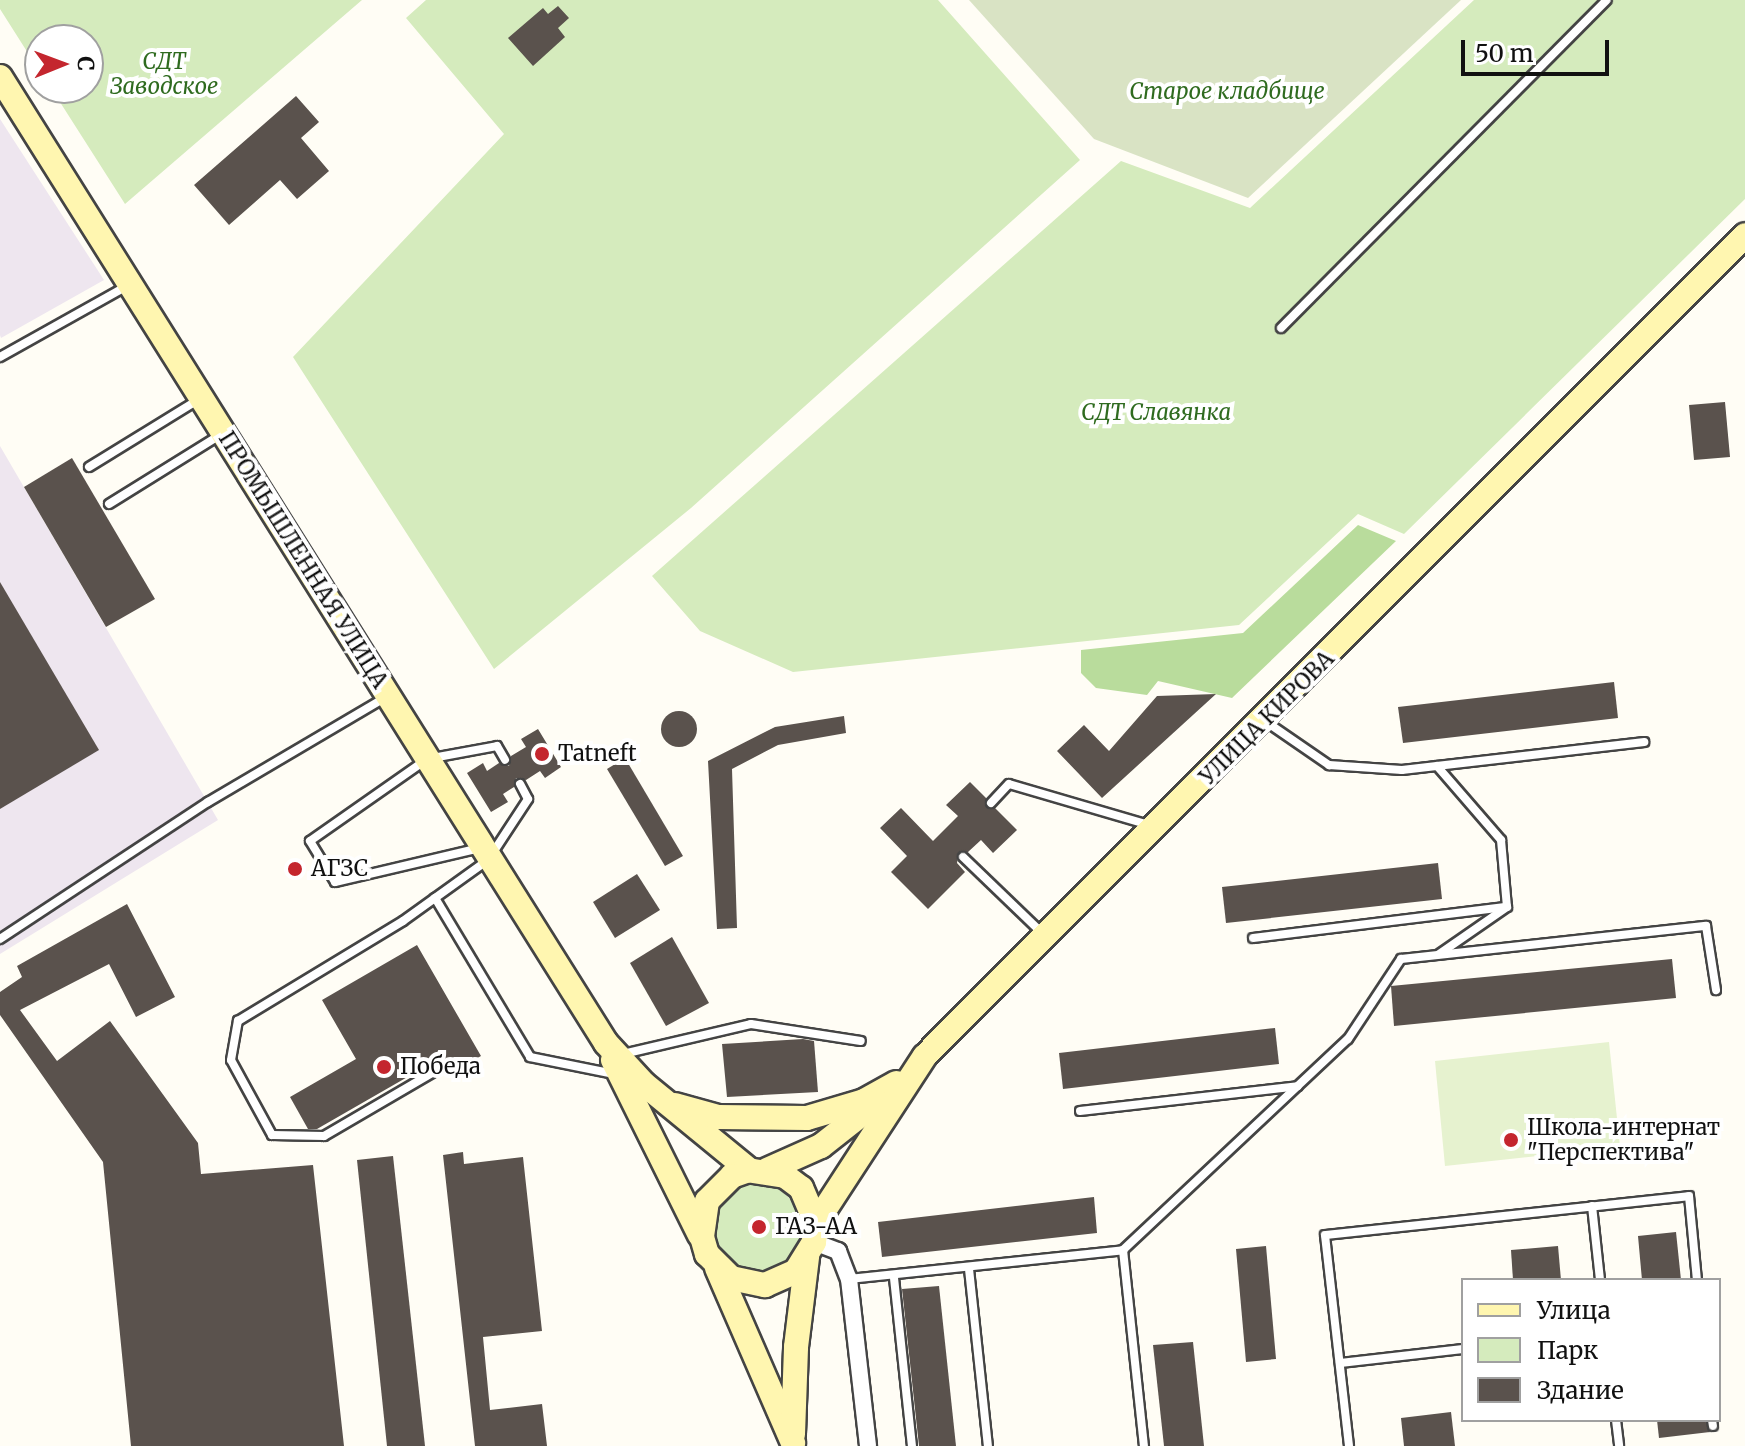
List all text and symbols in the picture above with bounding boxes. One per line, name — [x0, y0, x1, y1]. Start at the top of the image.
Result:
north arrow — [24, 24, 104, 104]
scale bar — [1465, 24, 1613, 74]
text: 50 m — [1475, 38, 1534, 69]
park label: СДТ Заводское — [110, 48, 218, 100]
text: С — [72, 56, 100, 71]
park label: Старое кладбище — [1129, 79, 1325, 105]
park label: СДТ Славянка — [1081, 400, 1231, 426]
street label: ПРОМЫШЛЕННАЯ УЛИЦА — [213, 427, 393, 693]
street label: УЛИЦА КИРОВА — [1195, 646, 1339, 790]
place label: Tatneft — [558, 741, 637, 767]
marker: Tatneft — [533, 745, 551, 763]
place label: АГЗС — [311, 856, 368, 882]
marker: АГЗС — [286, 860, 304, 878]
place label: Победа — [400, 1054, 481, 1080]
marker: Победа — [375, 1058, 393, 1076]
place label: Школа-интернат "Перспектива" — [1527, 1114, 1720, 1166]
marker: Школа-интернат "Перспектива" — [1502, 1131, 1520, 1149]
place label: ГАЗ-АА — [775, 1214, 857, 1240]
marker: ГАЗ-АА — [750, 1218, 768, 1236]
legend — [1461, 1278, 1721, 1422]
text: Улица — [1537, 1295, 1611, 1326]
text: Парк — [1537, 1335, 1598, 1366]
text: Здание — [1537, 1375, 1624, 1406]

